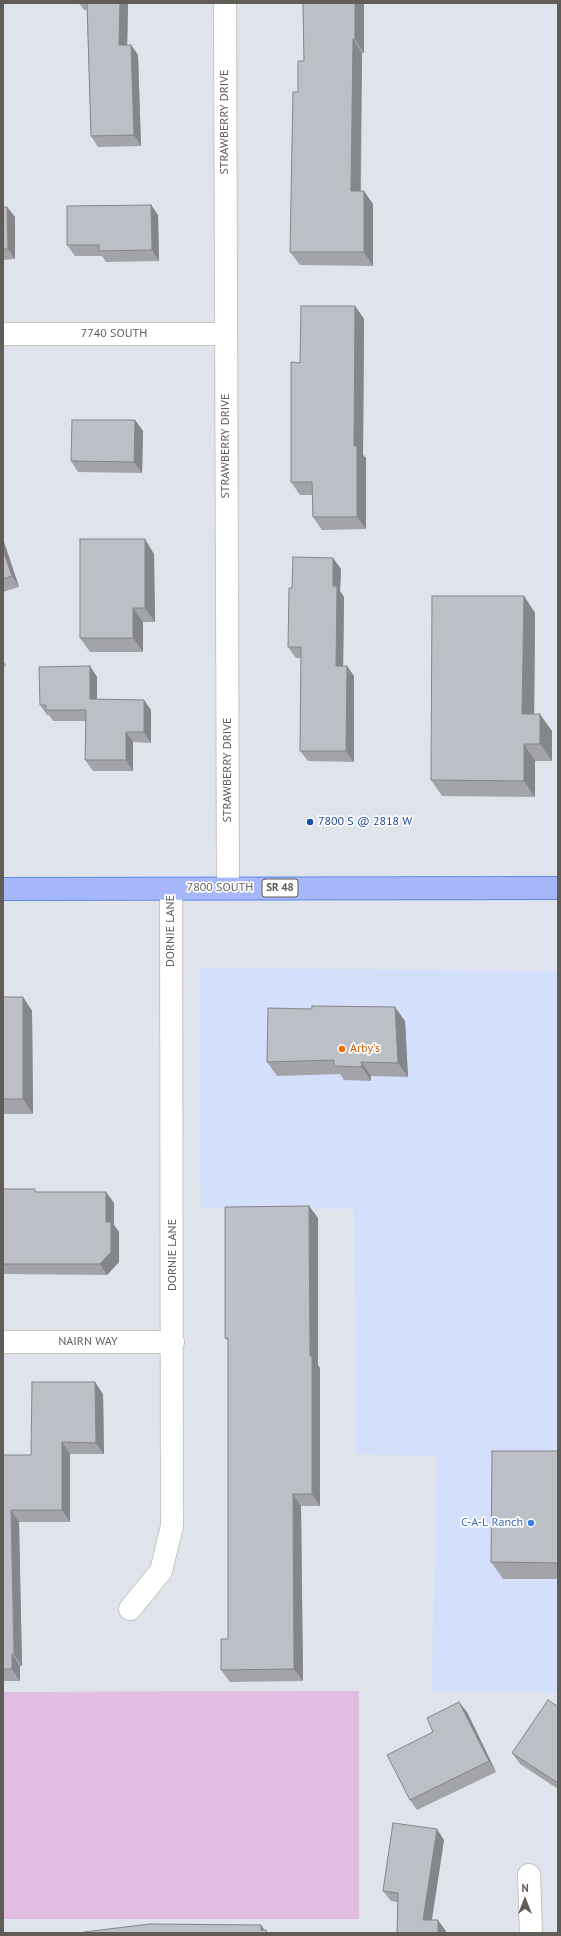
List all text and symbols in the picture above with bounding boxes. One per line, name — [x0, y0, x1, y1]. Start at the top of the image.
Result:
street label: STRAWBERRY DRIVE — [218, 69, 232, 175]
street label: 7740 SOUTH — [81, 327, 147, 341]
street label: STRAWBERRY DRIVE — [219, 393, 233, 499]
street label: STRAWBERRY DRIVE — [221, 717, 235, 823]
place label: 7800 S @ 2818 W — [318, 815, 412, 829]
marker: 7800 S @ 2818 W — [305, 817, 315, 827]
road number: SR 48 — [262, 879, 298, 897]
street label: 7800 SOUTH — [187, 881, 253, 895]
street label: DORNIE LANE — [164, 895, 178, 967]
place label: Arby's — [350, 1042, 380, 1056]
marker: Arby's — [337, 1044, 347, 1054]
street label: DORNIE LANE — [166, 1219, 180, 1291]
street label: NAIRN WAY — [58, 1335, 118, 1349]
place label: C-A-L Ranch — [461, 1516, 523, 1530]
marker: C-A-L Ranch — [526, 1518, 536, 1528]
north arrow — [505, 1880, 545, 1920]
text: N — [521, 1881, 529, 1895]

